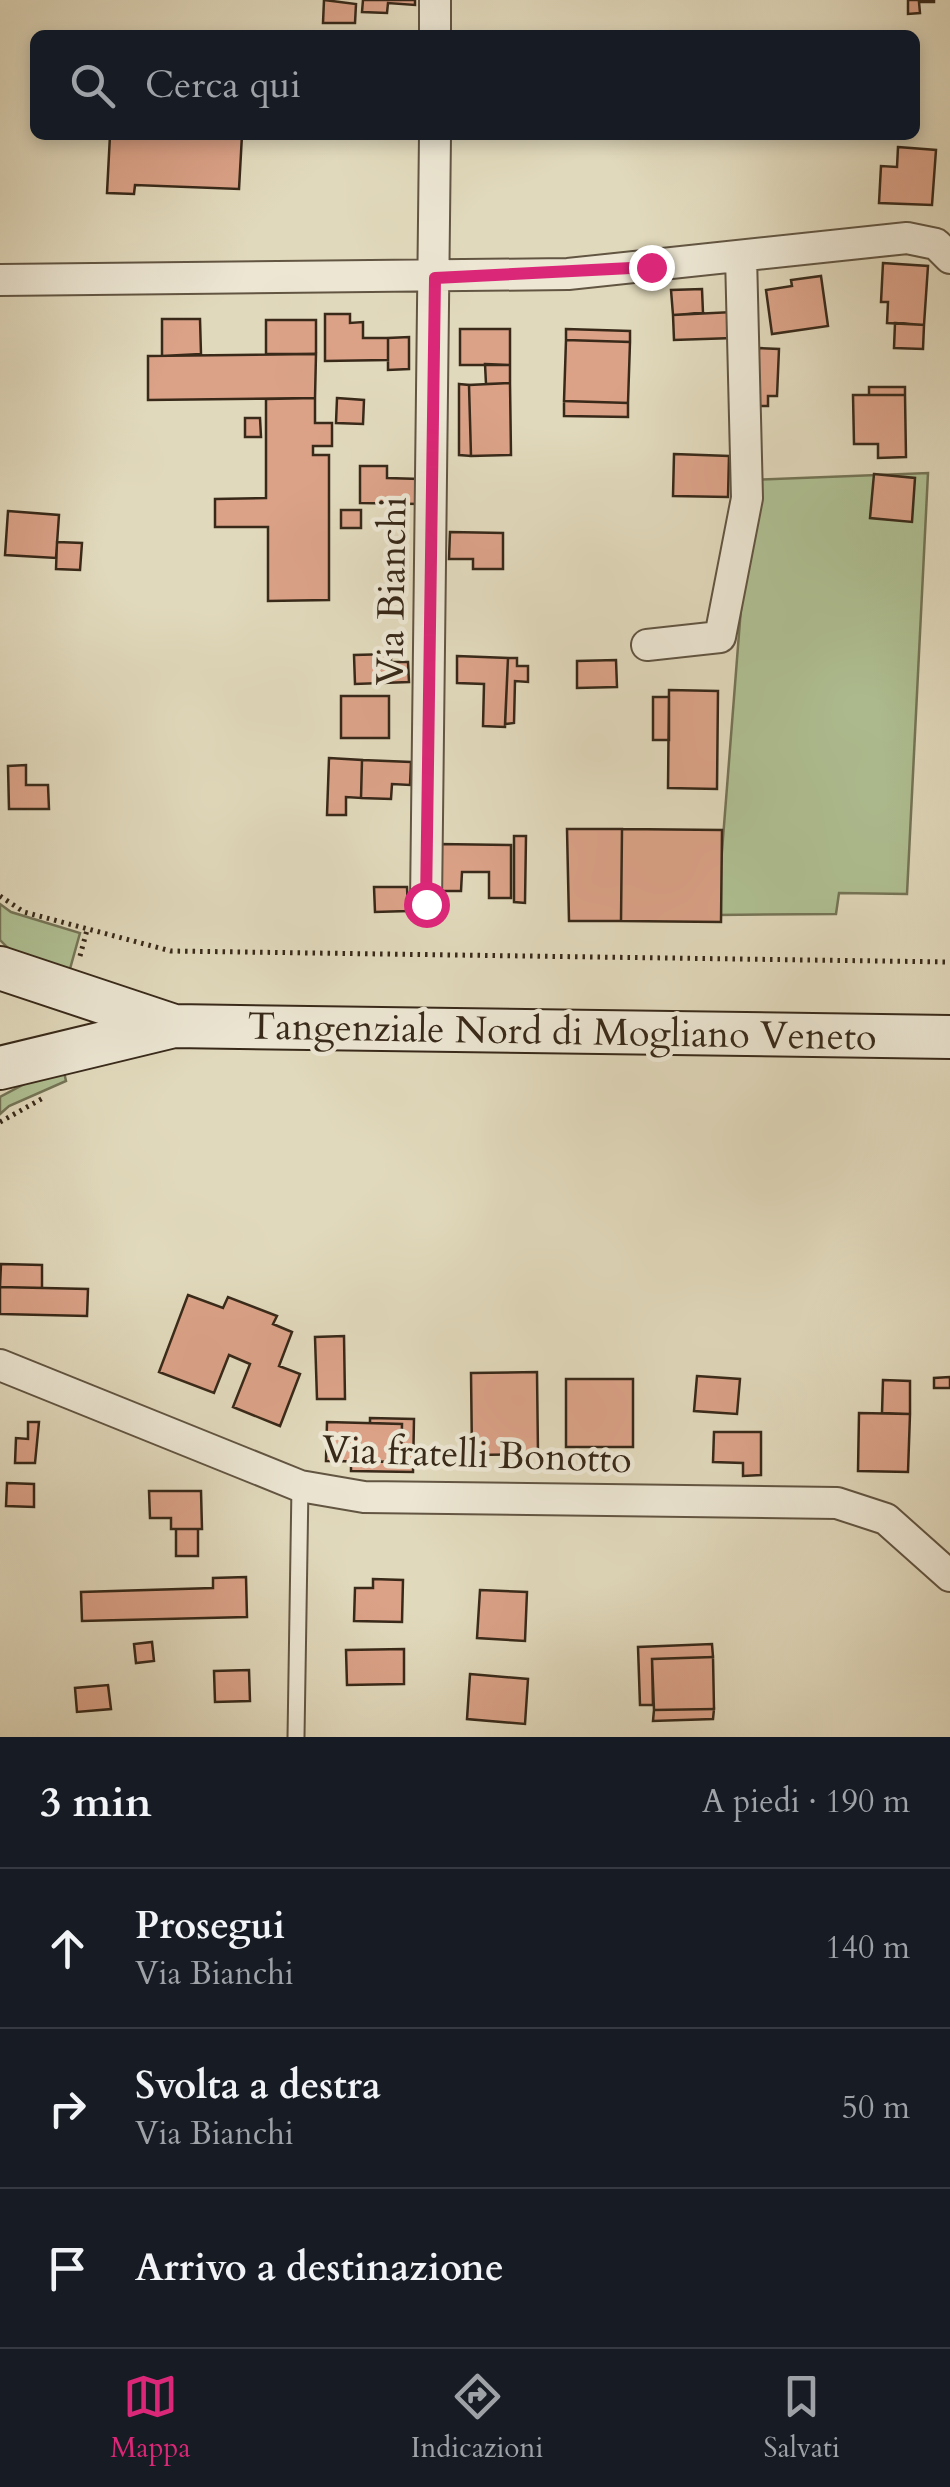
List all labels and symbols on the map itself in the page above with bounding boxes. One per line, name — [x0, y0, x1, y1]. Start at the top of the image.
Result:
route end — [629, 245, 675, 291]
street label: Via Bianchi — [364, 496, 420, 686]
route start — [404, 882, 450, 928]
street label: Tangenziale Nord di Mogliano Veneto — [247, 1001, 877, 1063]
street label: Via fratelli Bonotto — [321, 1424, 633, 1486]

